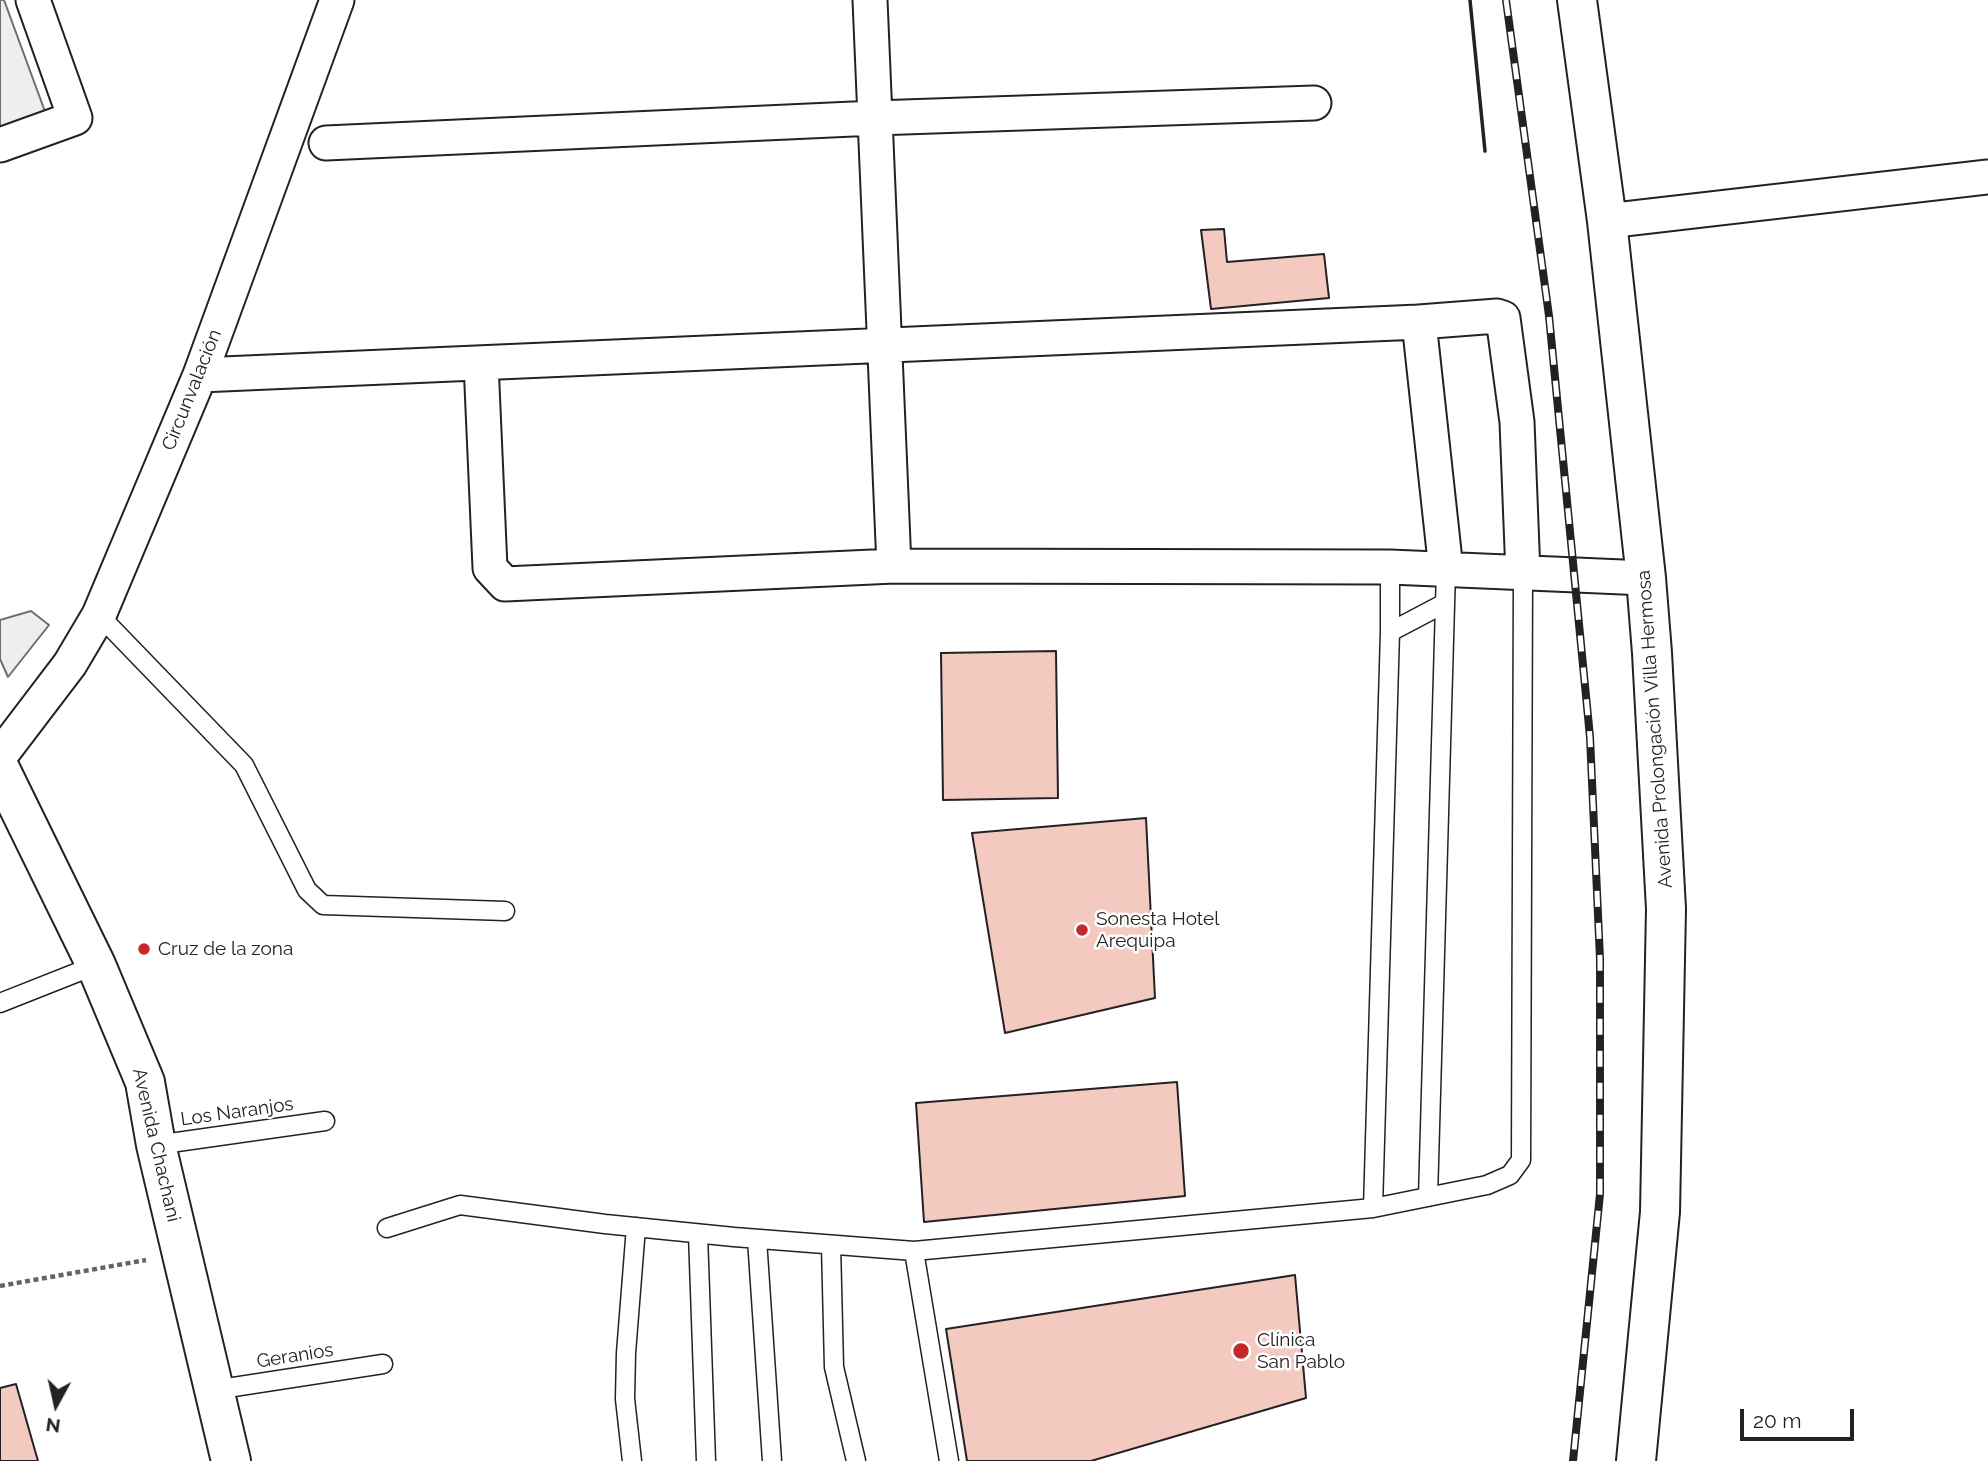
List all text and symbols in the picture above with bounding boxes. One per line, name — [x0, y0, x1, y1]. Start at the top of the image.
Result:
street label: Circunvalación — [157, 326, 227, 454]
street label: Avenida Prolongación Villa Hermosa — [1633, 569, 1677, 889]
place label: Sonesta Hotel Arequipa — [1096, 908, 1219, 952]
marker: Sonesta Hotel Arequipa — [1074, 922, 1090, 938]
place label: Cruz de la zona — [158, 938, 293, 960]
marker: Cruz de la zona — [136, 941, 152, 957]
street label: Avenida Chachani — [127, 1066, 185, 1224]
street label: Los Naranjos — [179, 1093, 295, 1131]
place label: Clínica San Pablo — [1257, 1329, 1345, 1373]
street label: Geranios — [255, 1339, 335, 1373]
marker: Clínica San Pablo — [1231, 1341, 1251, 1361]
north arrow — [21, 1370, 91, 1440]
scale bar — [1743, 1394, 1857, 1438]
text: 20 m — [1753, 1408, 1801, 1433]
text: N — [44, 1414, 62, 1438]

